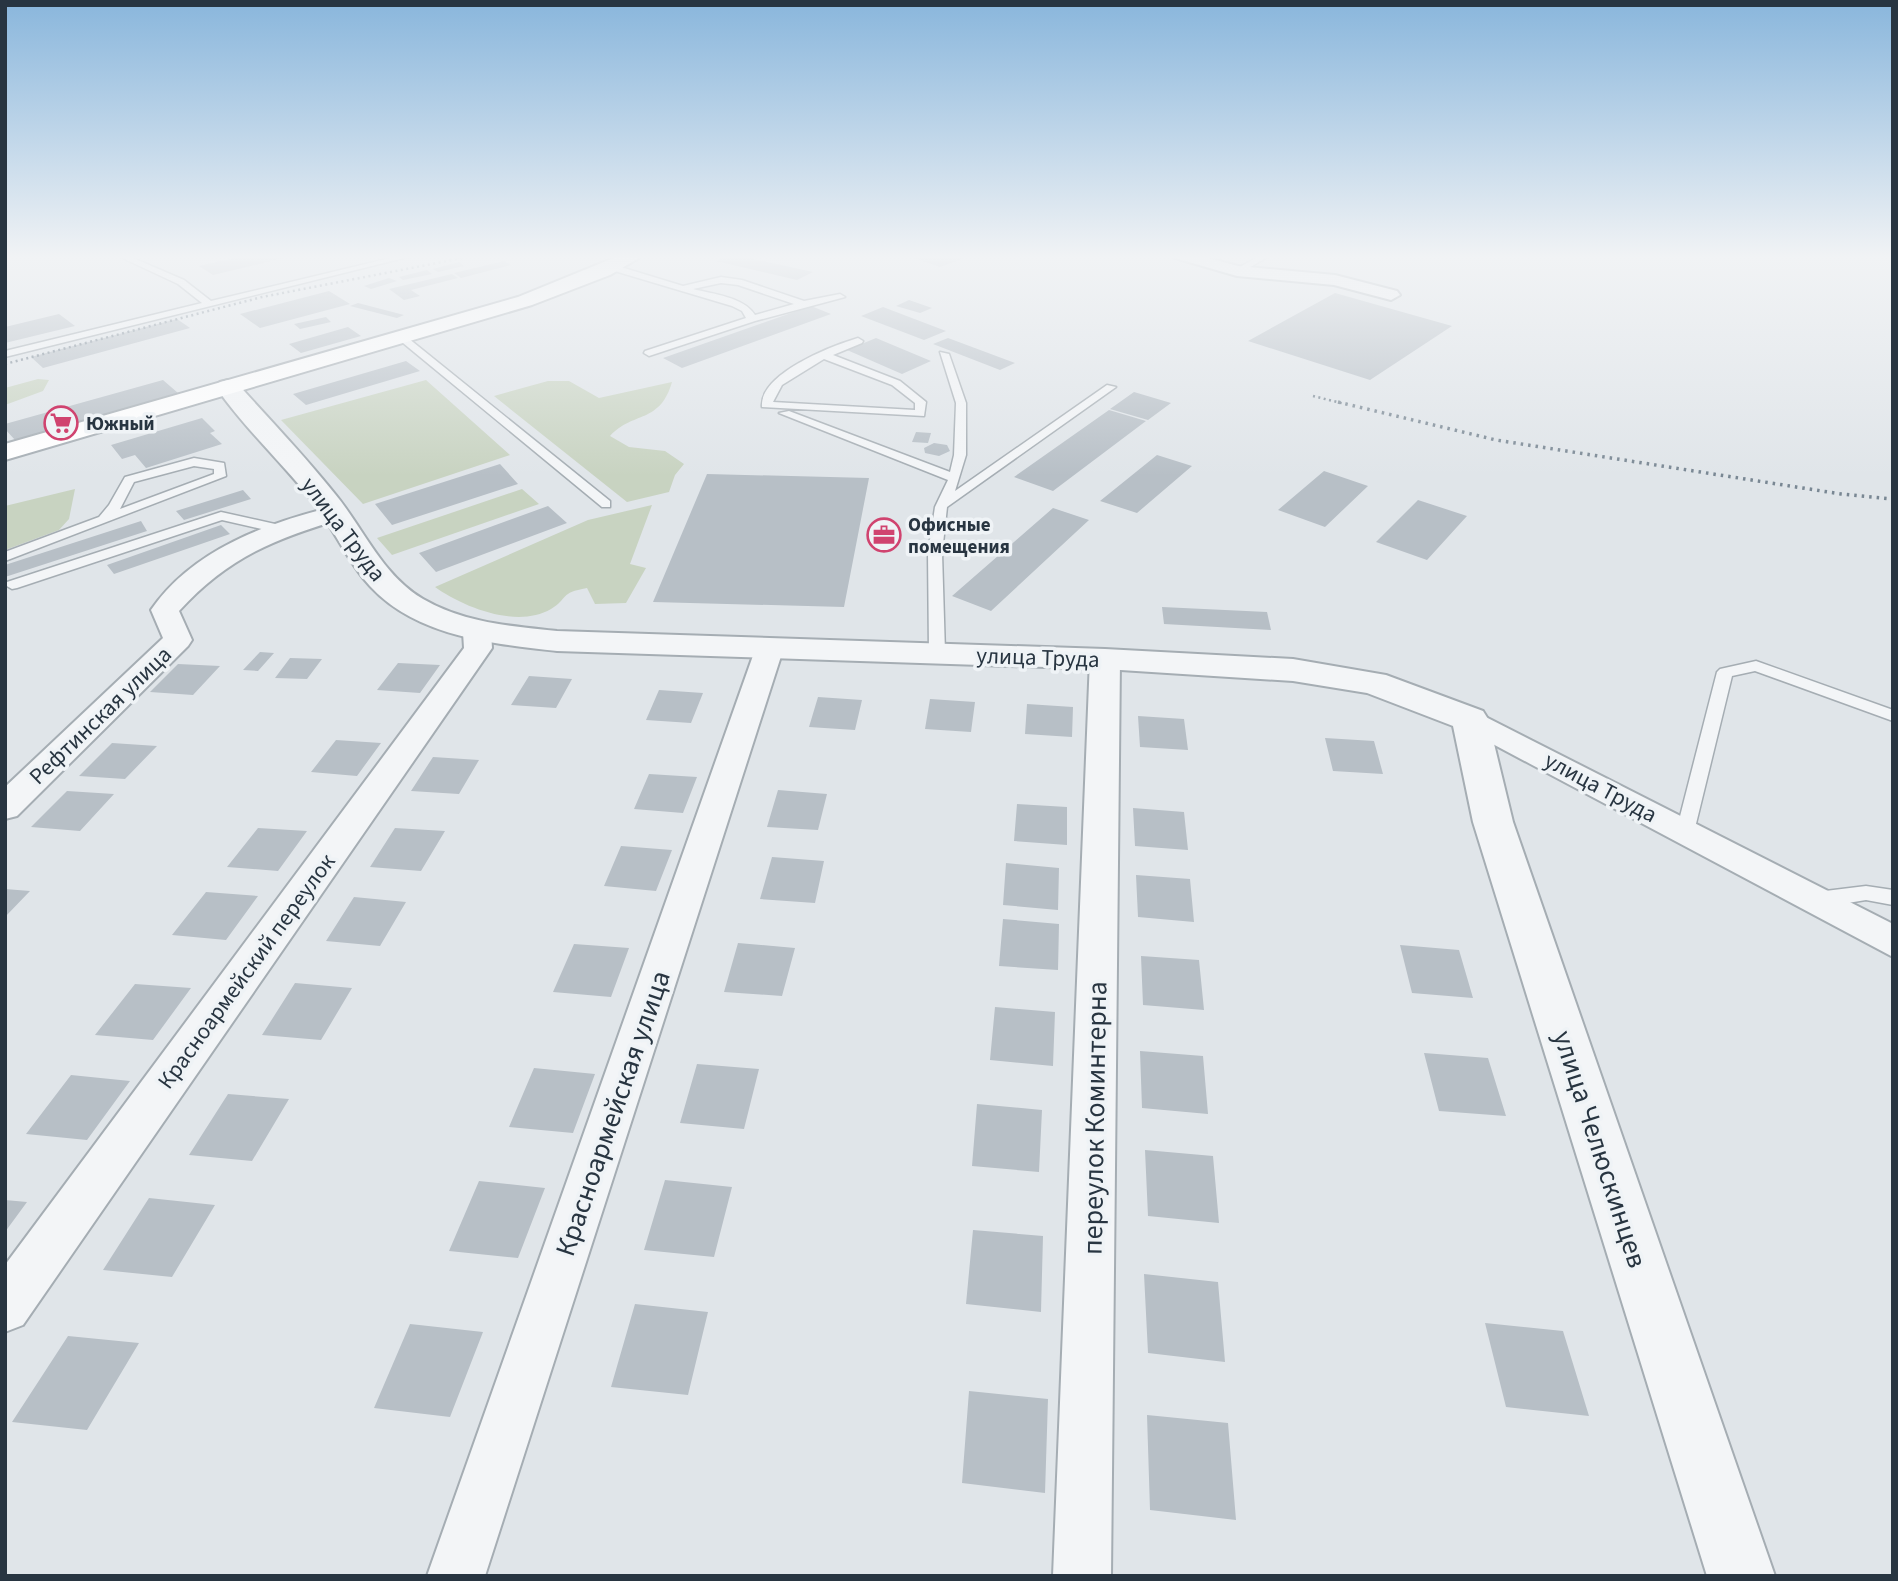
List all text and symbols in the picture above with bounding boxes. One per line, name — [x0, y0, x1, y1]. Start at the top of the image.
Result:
supermarket icon: Южный — [42, 404, 80, 442]
place label: Южный — [86, 411, 155, 438]
street label: улица Труда — [293, 470, 394, 588]
place label: Офисные помещения — [908, 512, 1010, 561]
office icon: Офисные помещения — [865, 516, 903, 554]
street label: Рефтинская улица — [22, 639, 179, 792]
street label: улица Труда — [976, 639, 1100, 676]
street label: улица Труда — [1539, 744, 1663, 831]
street label: Красноармейский переулок — [150, 846, 344, 1096]
street label: Красноармейская улица — [545, 965, 681, 1262]
street label: переулок Коминтерна — [1073, 981, 1117, 1255]
street label: улица Челюскинцев — [1543, 1026, 1657, 1273]

